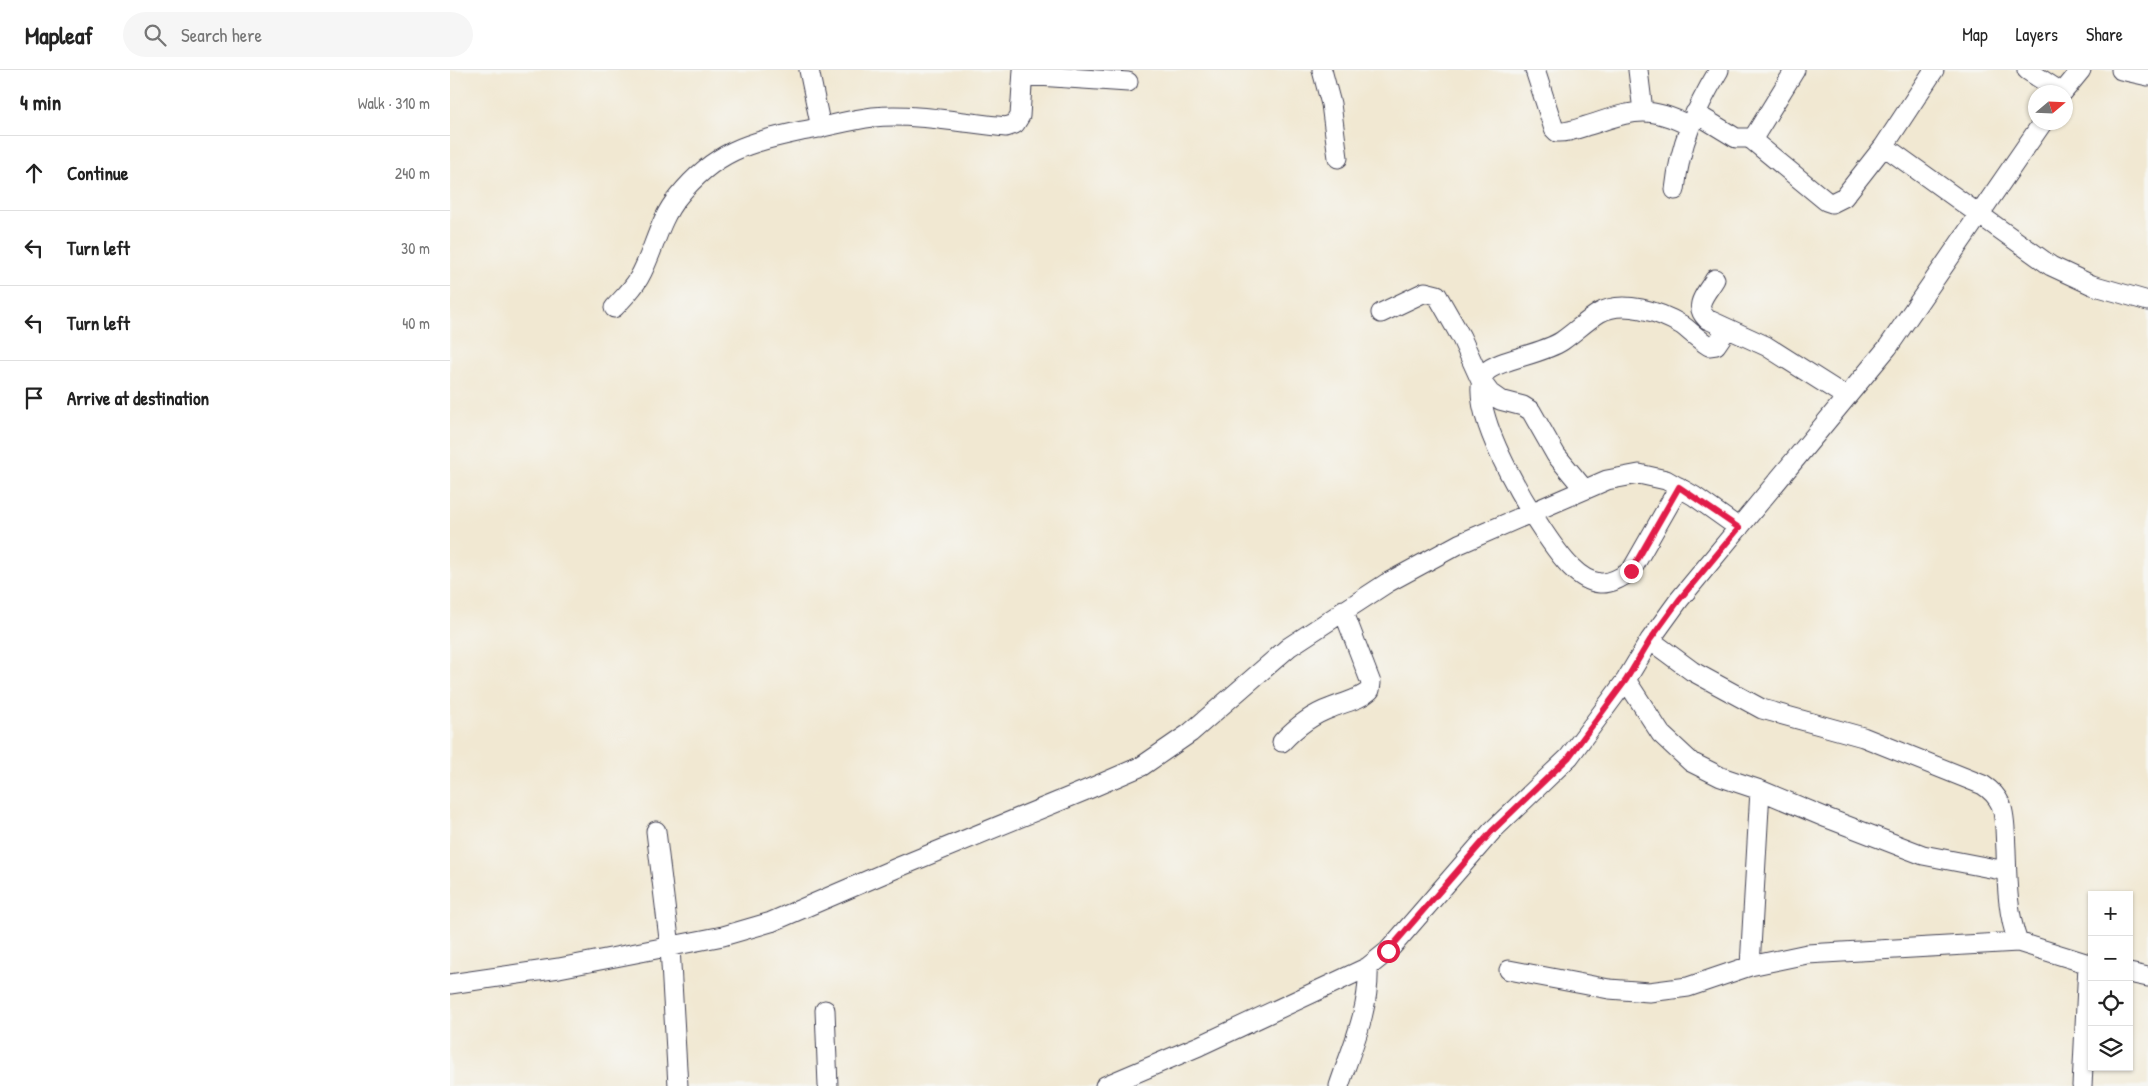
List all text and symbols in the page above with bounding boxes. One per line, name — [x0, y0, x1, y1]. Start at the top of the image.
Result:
search box — [123, 12, 473, 57]
text: Mapleaf — [25, 19, 93, 51]
icon: search — [141, 21, 169, 49]
text: Search here — [181, 22, 262, 48]
text: Map — [1962, 22, 1988, 47]
text: Layers — [2016, 22, 2058, 47]
text: Share — [2086, 22, 2123, 47]
north arrow — [2028, 85, 2073, 130]
text: 4 min — [20, 88, 61, 117]
text: Walk · 310 m — [358, 92, 430, 114]
icon: ahead — [20, 159, 48, 187]
text: Continue — [67, 160, 128, 186]
text: 240 m — [395, 162, 430, 184]
icon: left — [20, 234, 48, 262]
text: Turn left — [67, 235, 130, 261]
text: 30 m — [401, 237, 430, 259]
icon: left — [20, 309, 48, 337]
text: Turn left — [67, 310, 130, 336]
text: 40 m — [402, 312, 430, 334]
icon: arrive — [20, 384, 48, 412]
text: Arrive at destination — [67, 385, 209, 411]
route end — [1620, 560, 1643, 583]
map controls — [2088, 891, 2133, 1071]
button: + — [2088, 891, 2133, 936]
button: − — [2088, 936, 2133, 981]
route start — [1377, 940, 1400, 963]
button: locate — [2088, 981, 2133, 1026]
button: layers — [2088, 1026, 2133, 1071]

